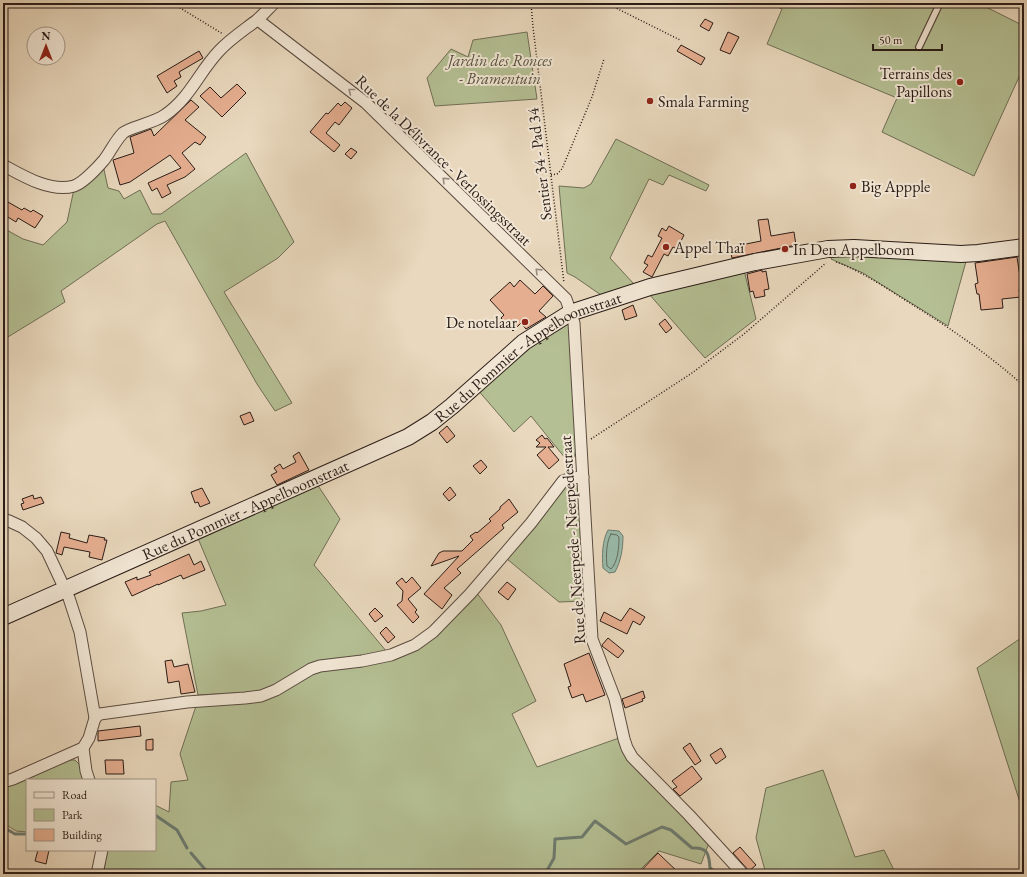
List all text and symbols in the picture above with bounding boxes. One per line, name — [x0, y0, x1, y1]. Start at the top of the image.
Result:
north arrow — [26, 26, 66, 66]
scale bar — [873, 26, 942, 52]
text: N — [42, 29, 51, 43]
text: 50 m — [879, 32, 903, 48]
park label: Jardin des Ronces - Bramentuin — [445, 50, 553, 89]
place label: Terrains des Papillons — [879, 63, 952, 102]
street label: Rue de la Délivrance - Verlossingsstraat — [351, 70, 536, 250]
marker: Terrains des Papillons — [955, 77, 965, 87]
one-way arrow — [348, 89, 355, 96]
place label: Smala Farming — [658, 91, 750, 112]
marker: Smala Farming — [645, 96, 655, 106]
street label: Sentier 34 - Pad 34 — [522, 106, 557, 221]
place label: Big Appple — [861, 176, 930, 197]
one-way arrow — [442, 177, 450, 185]
marker: Big Appple — [848, 181, 858, 191]
place label: Appel Thaï — [673, 237, 745, 258]
place label: In Den Appelboom — [793, 239, 915, 260]
marker: Appel Thaï — [661, 242, 671, 252]
marker: In Den Appelboom — [780, 244, 790, 254]
one-way arrow — [535, 269, 543, 276]
street label: Rue du Pommier - Appelboomstraat — [430, 287, 624, 427]
place label: De notelaar — [446, 312, 518, 333]
marker: De notelaar — [520, 317, 530, 327]
street label: Rue de Neerpede - Neerpedestraat — [555, 435, 590, 645]
street label: Rue du Pommier - Appelboomstraat — [139, 455, 352, 565]
legend — [26, 779, 156, 851]
text: Road — [62, 787, 88, 803]
text: Park — [62, 807, 83, 823]
text: Building — [62, 827, 103, 843]

